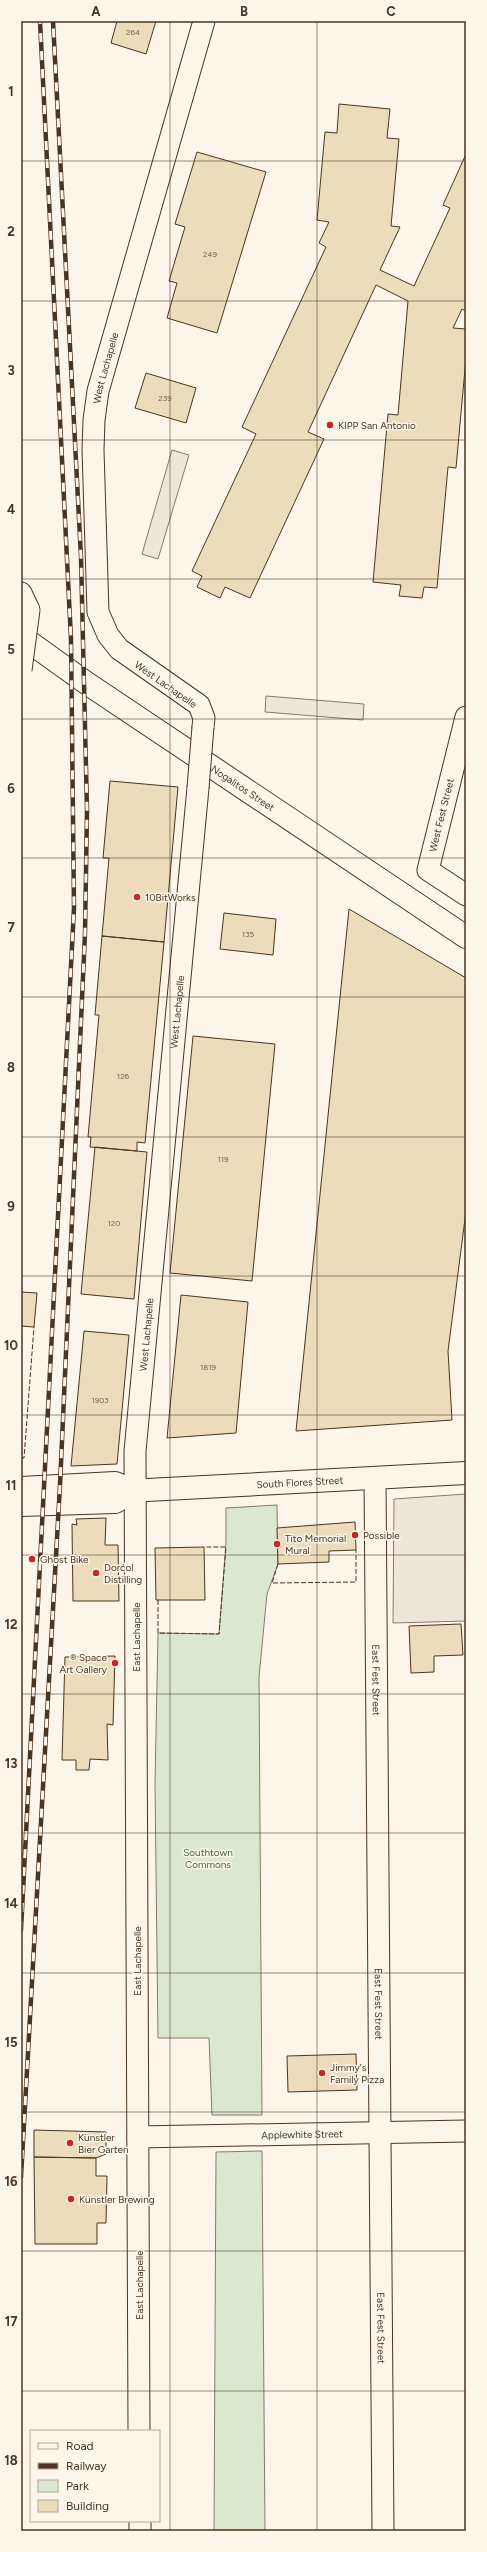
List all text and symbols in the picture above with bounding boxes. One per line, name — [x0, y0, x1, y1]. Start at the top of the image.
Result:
text: A — [91, 4, 101, 19]
text: B — [240, 4, 248, 19]
text: C — [386, 4, 396, 19]
house number: 264 — [126, 27, 140, 37]
text: 1 — [8, 84, 14, 99]
text: 2 — [7, 224, 15, 239]
house number: 249 — [203, 249, 217, 259]
street label: West Lachapelle — [90, 330, 122, 404]
text: 3 — [7, 363, 15, 378]
house number: 239 — [158, 393, 172, 403]
place label: KIPP San Antonio — [338, 419, 416, 432]
marker: KIPP San Antonio — [325, 420, 335, 430]
text: 4 — [7, 502, 15, 517]
text: 5 — [7, 642, 15, 657]
street label: West Lachapelle — [132, 658, 200, 711]
street label: Nogalitos Street — [208, 762, 277, 814]
street label: West Fest Street — [426, 777, 457, 853]
text: 6 — [7, 781, 15, 796]
place label: 10BitWorks — [145, 891, 196, 904]
marker: 10BitWorks — [132, 892, 142, 902]
text: 7 — [7, 920, 15, 935]
house number: 135 — [242, 929, 255, 939]
street label: West Lachapelle — [167, 974, 187, 1049]
text: 8 — [7, 1060, 15, 1075]
house number: 126 — [117, 1071, 130, 1081]
house number: 119 — [217, 1154, 229, 1164]
text: 9 — [7, 1199, 15, 1214]
house number: 120 — [108, 1218, 120, 1228]
street label: West Lachapelle — [137, 1297, 157, 1372]
text: 10 — [4, 1338, 18, 1353]
house number: 1819 — [200, 1362, 216, 1372]
house number: 1903 — [91, 1395, 109, 1405]
street label: South Flores Street — [256, 1474, 344, 1491]
text: 11 — [6, 1478, 16, 1493]
place label: Possible — [363, 1529, 400, 1542]
marker: Possible — [350, 1530, 360, 1540]
place label: Tito Memorial Mural — [285, 1532, 346, 1557]
marker: Tito Memorial Mural — [272, 1539, 282, 1549]
place label: Ghost Bike — [40, 1553, 89, 1566]
marker: Ghost Bike — [27, 1554, 37, 1564]
place label: Dorćol Distilling — [104, 1561, 142, 1586]
marker: Dorćol Distilling — [91, 1568, 101, 1578]
street label: East Lachapelle — [130, 1602, 143, 1672]
text: 12 — [4, 1617, 18, 1632]
street label: East Fest Street — [369, 1644, 383, 1716]
place label: ® Space Art Gallery — [59, 1651, 108, 1676]
marker: ® Space Art Gallery — [110, 1658, 120, 1668]
text: 13 — [5, 1756, 17, 1771]
park label: Southtown Commons — [183, 1846, 233, 1871]
text: 14 — [4, 1896, 18, 1911]
street label: East Lachapelle — [131, 1926, 144, 1996]
street label: East Fest Street — [372, 1968, 385, 2040]
text: 15 — [4, 2035, 18, 2050]
place label: Jimmy's Family Pizza — [330, 2061, 384, 2086]
marker: Jimmy's Family Pizza — [317, 2068, 327, 2078]
street label: Applewhite Street — [261, 2127, 343, 2142]
place label: Künstler Bier Garten — [78, 2131, 129, 2156]
marker: Künstler Bier Garten — [65, 2138, 75, 2148]
text: 16 — [4, 2174, 18, 2189]
place label: Künstler Brewing — [79, 2193, 155, 2206]
marker: Künstler Brewing — [66, 2194, 76, 2204]
street label: East Lachapelle — [133, 2250, 146, 2320]
street label: East Fest Street — [374, 2292, 388, 2364]
text: 17 — [5, 2314, 17, 2329]
legend — [30, 2430, 160, 2522]
text: Road — [66, 2439, 94, 2453]
text: 18 — [4, 2453, 18, 2468]
text: Railway — [66, 2459, 107, 2473]
text: Park — [66, 2479, 89, 2493]
text: Building — [66, 2499, 109, 2513]

